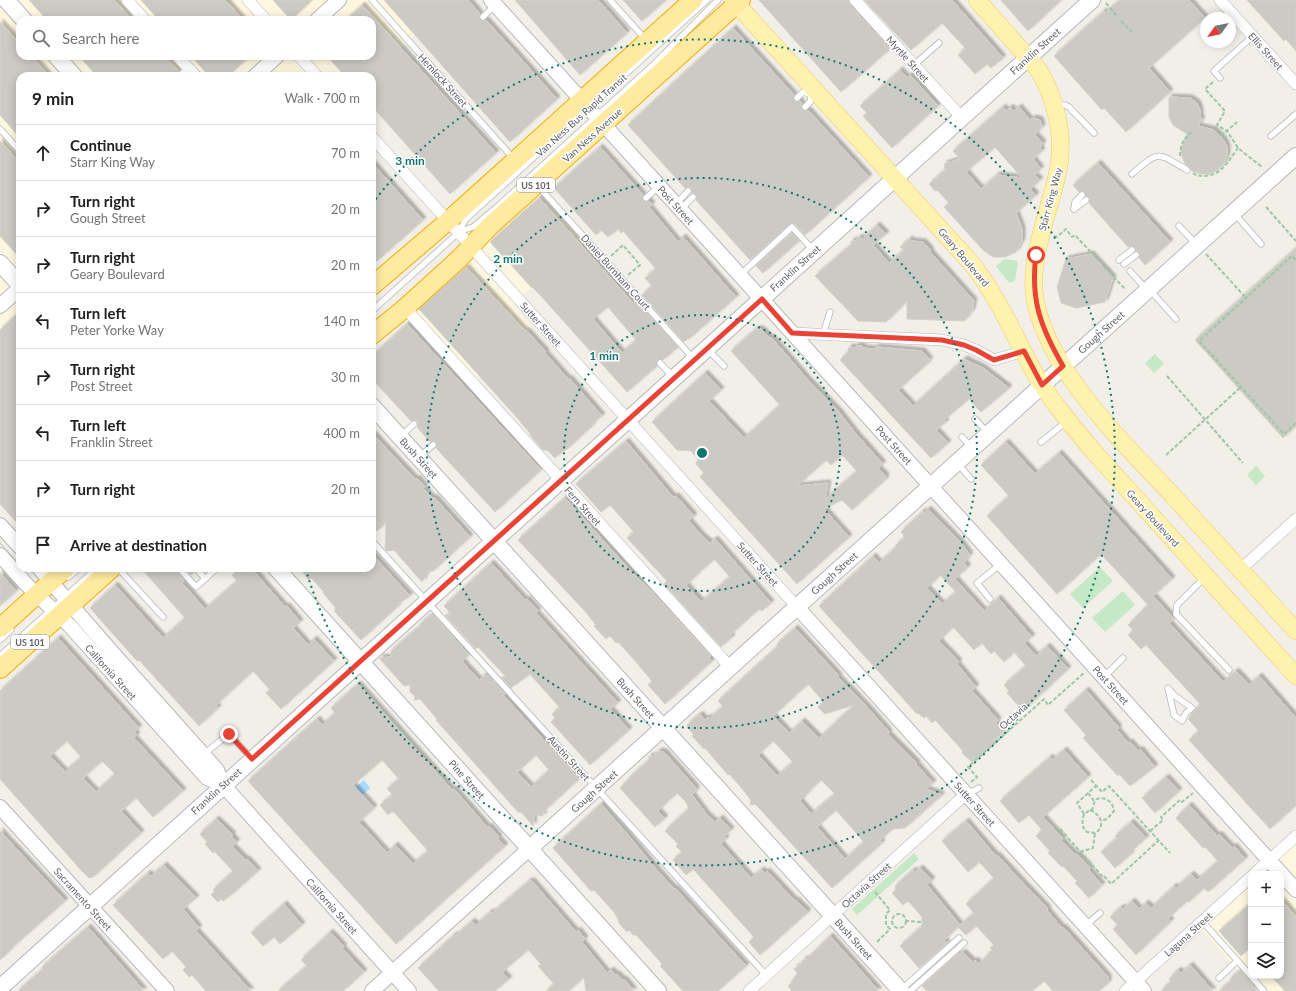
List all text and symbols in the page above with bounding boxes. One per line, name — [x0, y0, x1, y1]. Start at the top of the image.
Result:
north arrow — [1200, 12, 1236, 48]
search box — [16, 16, 376, 60]
street label: Franklin Street — [1007, 25, 1063, 77]
icon: search — [30, 27, 52, 49]
text: Search here — [62, 29, 139, 47]
street label: Ellis Street — [1246, 30, 1286, 72]
street label: Myrtle Street — [884, 33, 932, 85]
street label: Hemlock Street — [416, 51, 470, 109]
street label: Van Ness Bus Rapid Transit — [533, 71, 629, 159]
text: 9 min — [32, 88, 74, 109]
text: Walk · 700 m — [284, 90, 360, 106]
street label: Van Ness Avenue — [560, 105, 624, 165]
text: Continue — [70, 136, 131, 154]
icon: ahead — [32, 142, 54, 164]
text: 70 m — [331, 145, 360, 161]
text: 3 min — [395, 153, 425, 168]
text: Starr King Way — [70, 154, 155, 170]
street label: Starr King Way — [1036, 165, 1064, 232]
road number: US 101 — [517, 178, 555, 192]
street label: Post Street — [655, 183, 697, 227]
text: Turn right — [70, 192, 135, 210]
icon: right — [32, 198, 54, 220]
text: 20 m — [331, 201, 360, 217]
text: Gough Street — [70, 210, 146, 226]
street label: Geary Boulevard — [936, 225, 992, 289]
street label: Daniel Burnham Court — [579, 232, 654, 313]
street label: Franklin Street — [767, 242, 823, 294]
route start — [1027, 246, 1045, 264]
text: Turn right — [70, 248, 135, 266]
text: 2 min — [493, 251, 523, 266]
icon: right — [32, 254, 54, 276]
text: 20 m — [331, 257, 360, 273]
text: Geary Boulevard — [70, 266, 165, 282]
street label: Sutter Street — [518, 299, 564, 349]
text: Turn left — [70, 304, 126, 322]
street label: Gough Street — [1075, 308, 1127, 356]
icon: left — [32, 310, 54, 332]
text: 140 m — [323, 313, 360, 329]
text: Peter Yorke Way — [70, 322, 164, 338]
text: 1 min — [589, 348, 619, 363]
text: Turn right — [70, 360, 135, 378]
icon: right — [32, 366, 54, 388]
text: 30 m — [331, 369, 360, 385]
text: Post Street — [70, 378, 133, 394]
text: Turn left — [70, 416, 126, 434]
icon: left — [32, 422, 54, 444]
street label: Post Street — [873, 423, 915, 467]
text: 400 m — [323, 425, 360, 441]
text: Franklin Street — [70, 434, 153, 450]
street label: Bush Street — [398, 435, 441, 481]
centre of rings — [695, 446, 709, 460]
icon: right — [32, 478, 54, 500]
text: Turn right — [70, 480, 135, 498]
text: 20 m — [331, 481, 360, 497]
street label: Fern Street — [562, 484, 604, 528]
street label: Geary Boulevard — [1124, 487, 1182, 549]
icon: arrive — [32, 534, 54, 556]
text: Arrive at destination — [70, 536, 207, 554]
street label: Sutter Street — [735, 539, 781, 589]
street label: Gough Street — [808, 549, 860, 597]
road number: US 101 — [11, 635, 49, 649]
street label: California Street — [83, 642, 139, 703]
street label: Post Street — [1090, 663, 1132, 707]
street label: Bush Street — [615, 675, 658, 721]
street label: Octavia — [996, 700, 1030, 732]
route end — [220, 725, 238, 743]
street label: Austin Street — [545, 733, 593, 784]
street label: Pine Street — [446, 757, 488, 801]
street label: Franklin Street — [188, 765, 244, 817]
street label: Gough Street — [568, 767, 620, 815]
street label: Sutter Street — [952, 779, 998, 829]
street label: Octavia Street — [839, 859, 894, 910]
street label: Sacramento Street — [52, 865, 115, 933]
map controls — [1248, 871, 1284, 979]
button: + — [1248, 871, 1284, 907]
street label: California Street — [304, 876, 360, 937]
button: − — [1248, 907, 1284, 943]
street label: Laguna Street — [1162, 909, 1215, 959]
street label: Bush Street — [833, 916, 876, 962]
button: layers — [1248, 943, 1284, 979]

